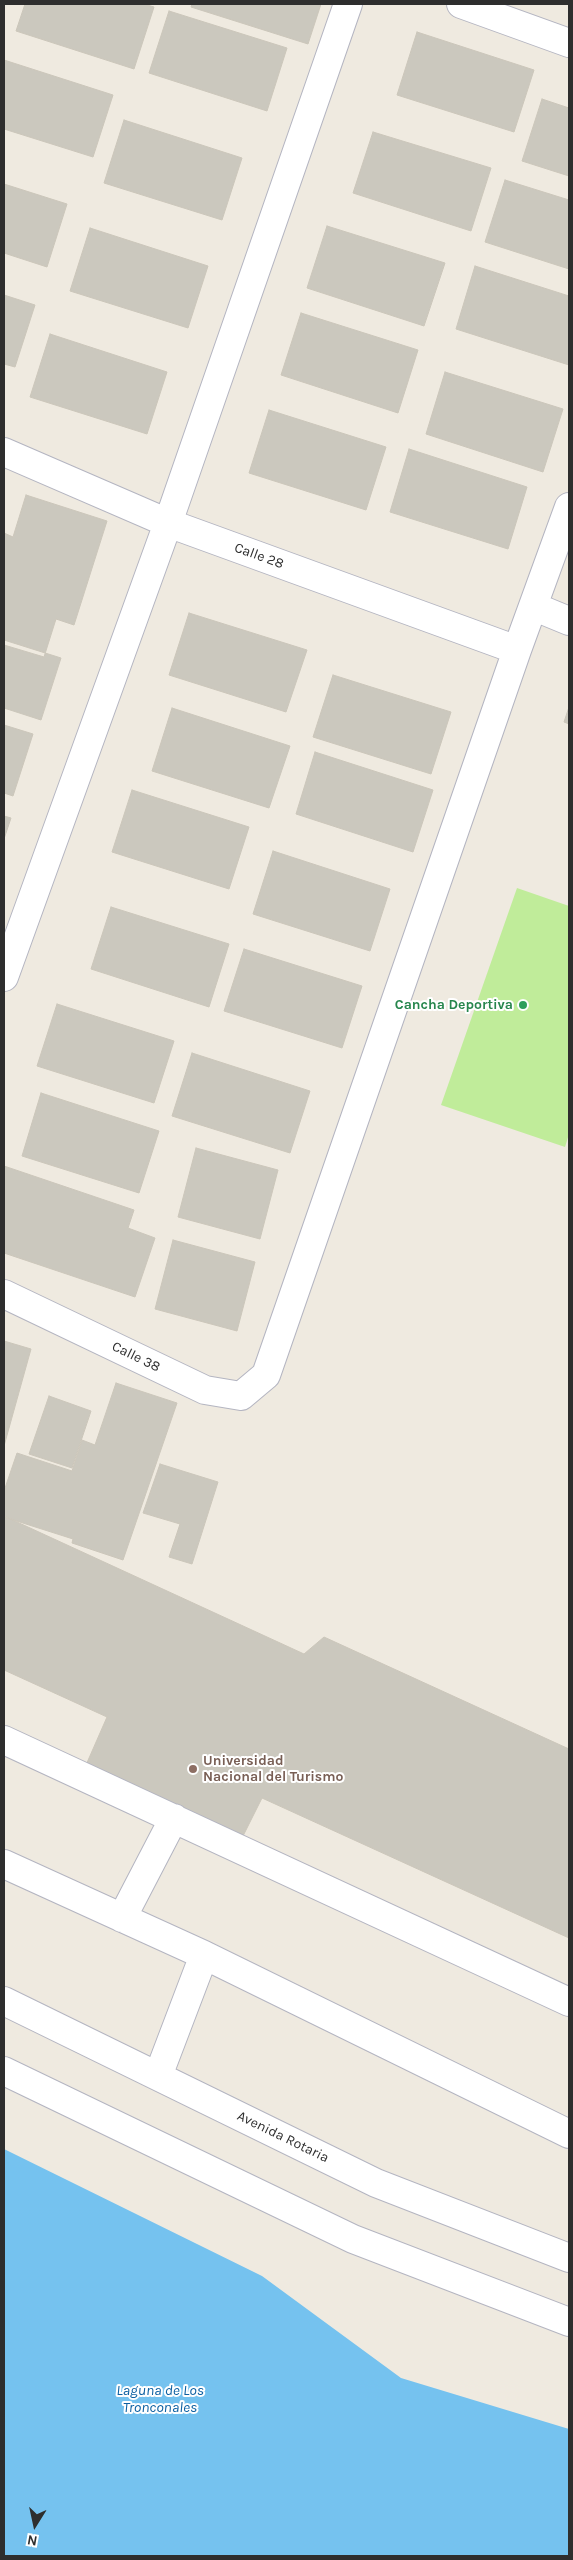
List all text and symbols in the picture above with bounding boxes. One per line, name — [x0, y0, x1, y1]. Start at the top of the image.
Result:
street label: Calle 28 — [232, 539, 286, 573]
place label: Cancha Deportiva — [395, 997, 513, 1013]
marker: Cancha Deportiva — [517, 999, 529, 1011]
street label: Calle 38 — [109, 1338, 163, 1376]
place label: Universidad Nacional del Turismo — [203, 1753, 343, 1785]
marker: Universidad Nacional del Turismo — [187, 1763, 199, 1775]
street label: Avenida Rotaria — [234, 2108, 332, 2166]
water label: Laguna de Los Tronconales — [116, 2382, 204, 2417]
north arrow — [10, 2500, 60, 2550]
text: N — [26, 2531, 39, 2550]

